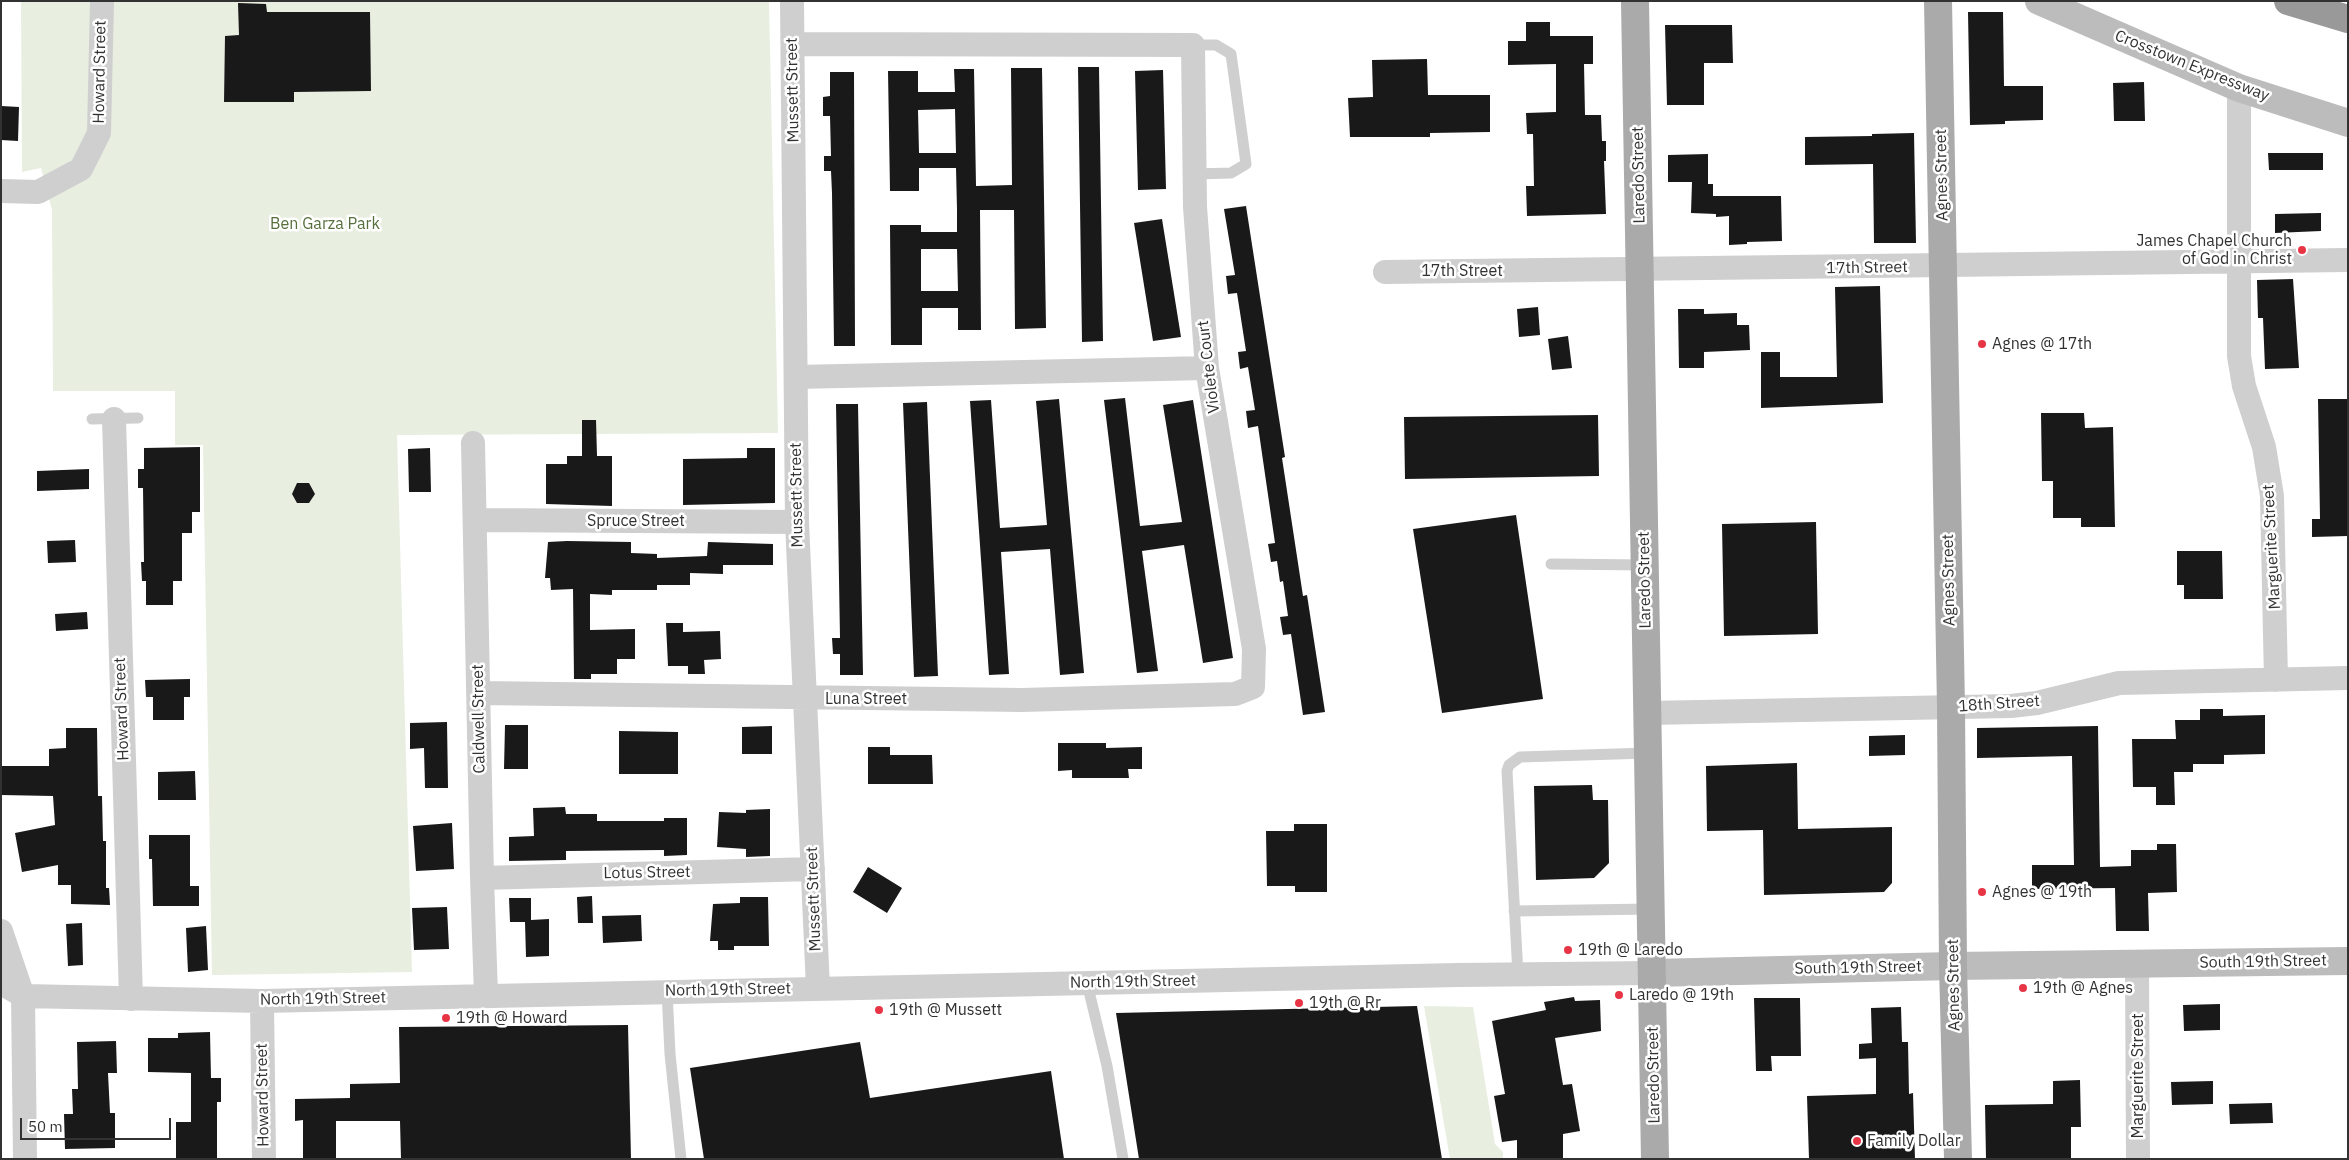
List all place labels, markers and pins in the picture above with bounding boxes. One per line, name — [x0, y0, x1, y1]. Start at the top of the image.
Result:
place label: James Chapel Church of God in Christ — [2136, 231, 2292, 269]
marker: James Chapel Church of God in Christ — [2296, 244, 2308, 256]
place label: Agnes @ 17th — [1992, 334, 2092, 354]
marker: Agnes @ 17th — [1976, 338, 1988, 350]
place label: Agnes @ 19th — [1992, 882, 2092, 902]
marker: Agnes @ 19th — [1976, 886, 1988, 898]
place label: 19th @ Laredo — [1578, 940, 1683, 960]
marker: 19th @ Laredo — [1562, 944, 1574, 956]
place label: 19th @ Agnes — [2033, 978, 2133, 998]
marker: 19th @ Agnes — [2017, 982, 2029, 994]
place label: Laredo @ 19th — [1629, 985, 1734, 1005]
marker: Laredo @ 19th — [1613, 989, 1625, 1001]
place label: 19th @ Rr — [1309, 993, 1381, 1013]
marker: 19th @ Rr — [1293, 997, 1305, 1009]
place label: 19th @ Mussett — [889, 1000, 1002, 1020]
marker: 19th @ Mussett — [873, 1004, 885, 1016]
place label: 19th @ Howard — [456, 1008, 568, 1028]
marker: 19th @ Howard — [440, 1012, 452, 1024]
place label: Family Dollar — [1867, 1131, 1961, 1151]
marker: Family Dollar — [1851, 1135, 1863, 1147]

